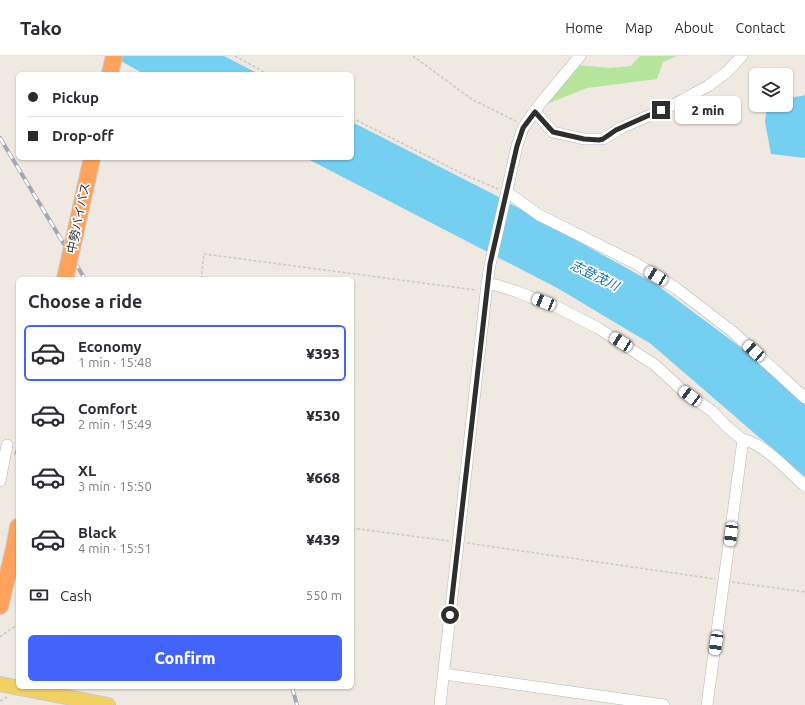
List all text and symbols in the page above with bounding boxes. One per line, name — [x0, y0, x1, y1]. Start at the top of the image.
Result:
text: Tako — [20, 17, 62, 39]
text: Home — [565, 20, 603, 36]
text: Map — [625, 20, 653, 36]
text: About — [675, 20, 714, 36]
text: Contact — [736, 20, 785, 36]
map controls — [749, 68, 793, 112]
button: layers — [749, 68, 793, 112]
text: Pickup — [52, 89, 99, 106]
callout: 2 min — [675, 96, 741, 124]
route end — [652, 101, 670, 119]
text: 2 min — [691, 103, 725, 117]
text: Drop-off — [52, 127, 114, 144]
street label: 中勢バイパス — [64, 182, 92, 254]
water label: 志登茂川 — [569, 257, 623, 294]
car — [643, 265, 669, 287]
text: Choose a ride — [28, 291, 142, 311]
car — [531, 292, 557, 312]
car — [608, 331, 634, 353]
icon: car — [30, 335, 66, 371]
text: Economy — [78, 338, 142, 355]
car — [741, 339, 767, 363]
text: ¥393 — [306, 345, 340, 362]
text: 1 min · 15:48 — [78, 355, 152, 369]
car — [677, 384, 703, 408]
icon: car — [30, 397, 66, 433]
text: Comfort — [78, 400, 137, 417]
text: ¥530 — [306, 407, 340, 424]
text: 2 min · 15:49 — [78, 417, 152, 431]
icon: car — [30, 459, 66, 495]
text: XL — [78, 462, 96, 479]
text: ¥668 — [306, 469, 340, 486]
text: 3 min · 15:50 — [78, 479, 152, 493]
icon: car — [30, 521, 66, 557]
car — [724, 521, 738, 547]
text: Black — [78, 524, 117, 541]
text: ¥439 — [306, 531, 340, 548]
text: 4 min · 15:51 — [78, 541, 152, 555]
icon: cash — [28, 584, 50, 606]
text: Cash — [60, 587, 92, 604]
text: 550 m — [306, 588, 342, 602]
route start — [441, 606, 459, 624]
car — [708, 630, 724, 656]
button: Confirm — [28, 635, 342, 681]

